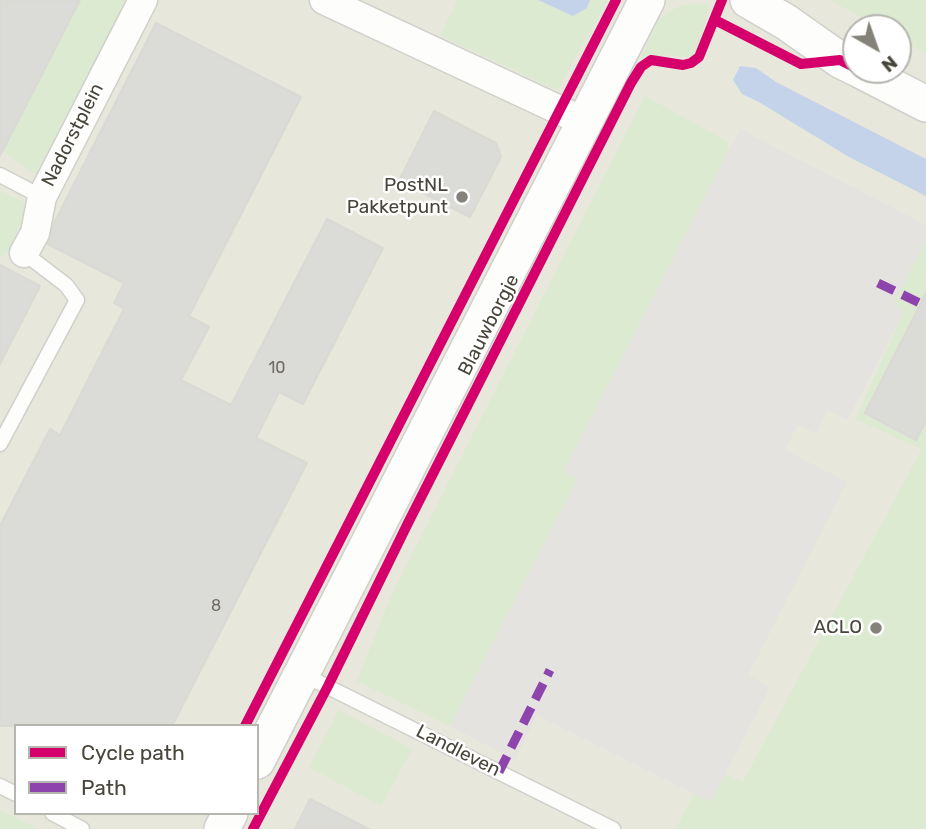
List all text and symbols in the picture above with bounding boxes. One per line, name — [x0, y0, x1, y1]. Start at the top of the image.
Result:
north arrow — [842, 14, 912, 84]
text: N — [877, 51, 902, 77]
street label: Nadorstplein — [37, 80, 109, 190]
place label: PostNL Pakketpunt — [347, 175, 448, 219]
marker: PostNL Pakketpunt — [454, 189, 470, 205]
street label: Blauwborgje — [454, 271, 524, 379]
house number: 10 — [268, 358, 286, 378]
house number: 8 — [211, 596, 221, 616]
place label: ACLO — [813, 617, 862, 639]
marker: ACLO — [868, 620, 884, 636]
street label: Landleven — [412, 720, 504, 782]
legend — [14, 724, 259, 815]
text: Cycle path — [81, 740, 185, 765]
text: Path — [81, 775, 127, 800]

